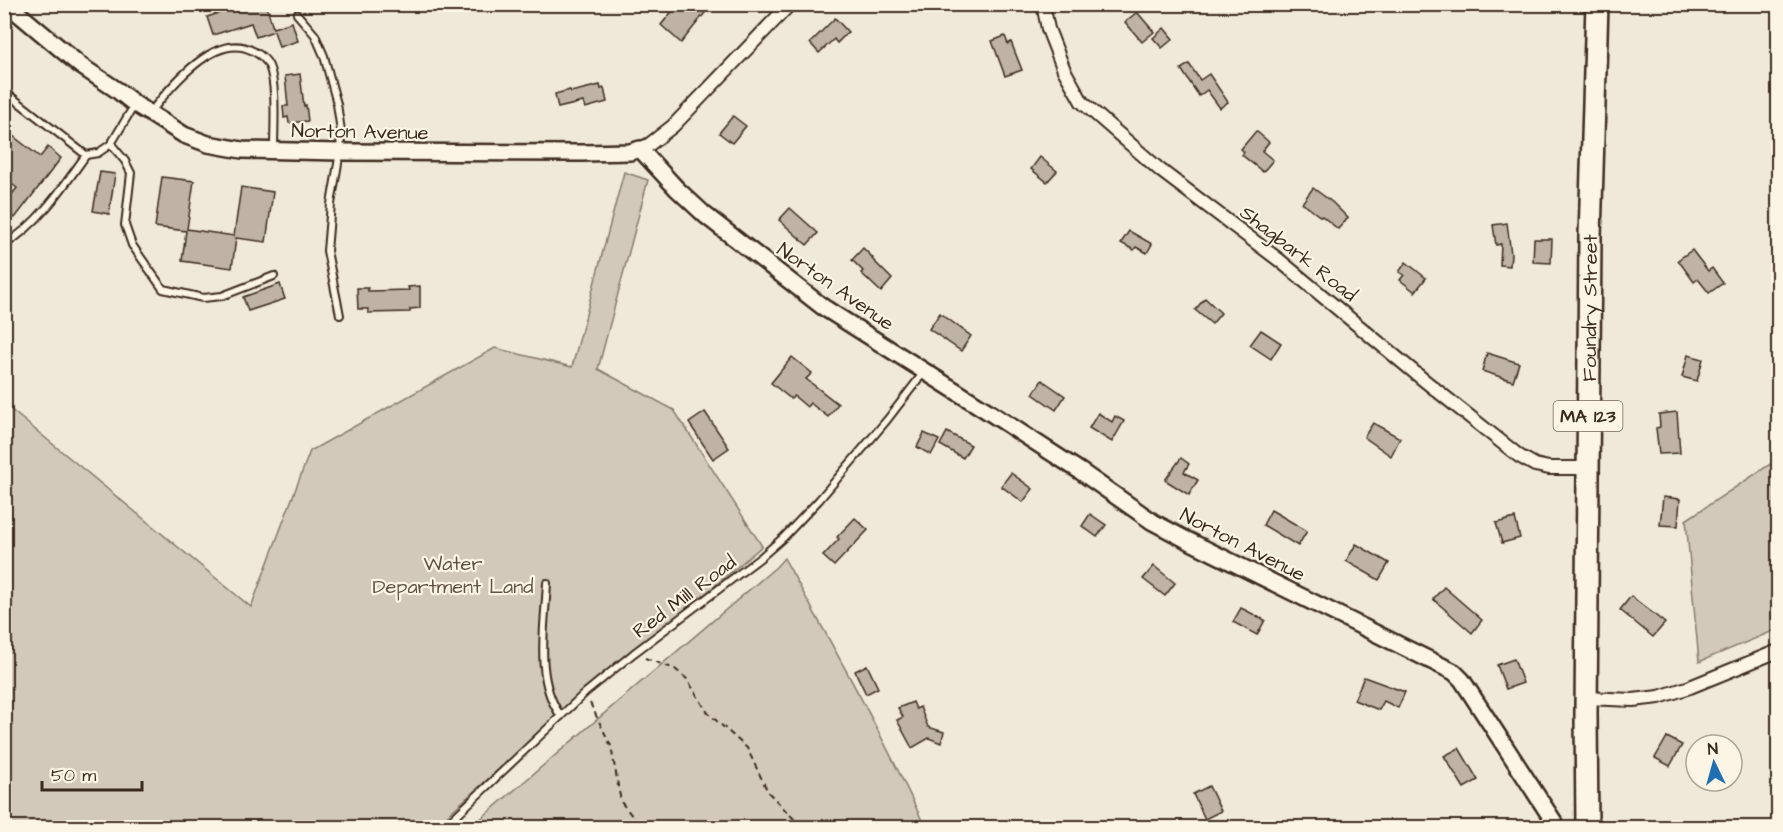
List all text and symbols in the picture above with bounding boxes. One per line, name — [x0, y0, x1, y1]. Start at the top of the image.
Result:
street label: Norton Avenue — [291, 117, 429, 147]
street label: Shagbark Road — [1233, 199, 1363, 309]
street label: Foundry Street — [1576, 234, 1605, 382]
street label: Norton Avenue — [771, 236, 900, 338]
road number: MA 123 — [1554, 401, 1622, 431]
street label: Norton Avenue — [1175, 501, 1310, 589]
street label: Red Mill Road — [627, 549, 742, 645]
park label: Water Department Land — [373, 550, 533, 601]
north arrow — [1684, 733, 1744, 793]
text: N — [1707, 738, 1719, 760]
scale bar — [42, 754, 142, 792]
text: 50 m — [51, 763, 96, 788]

